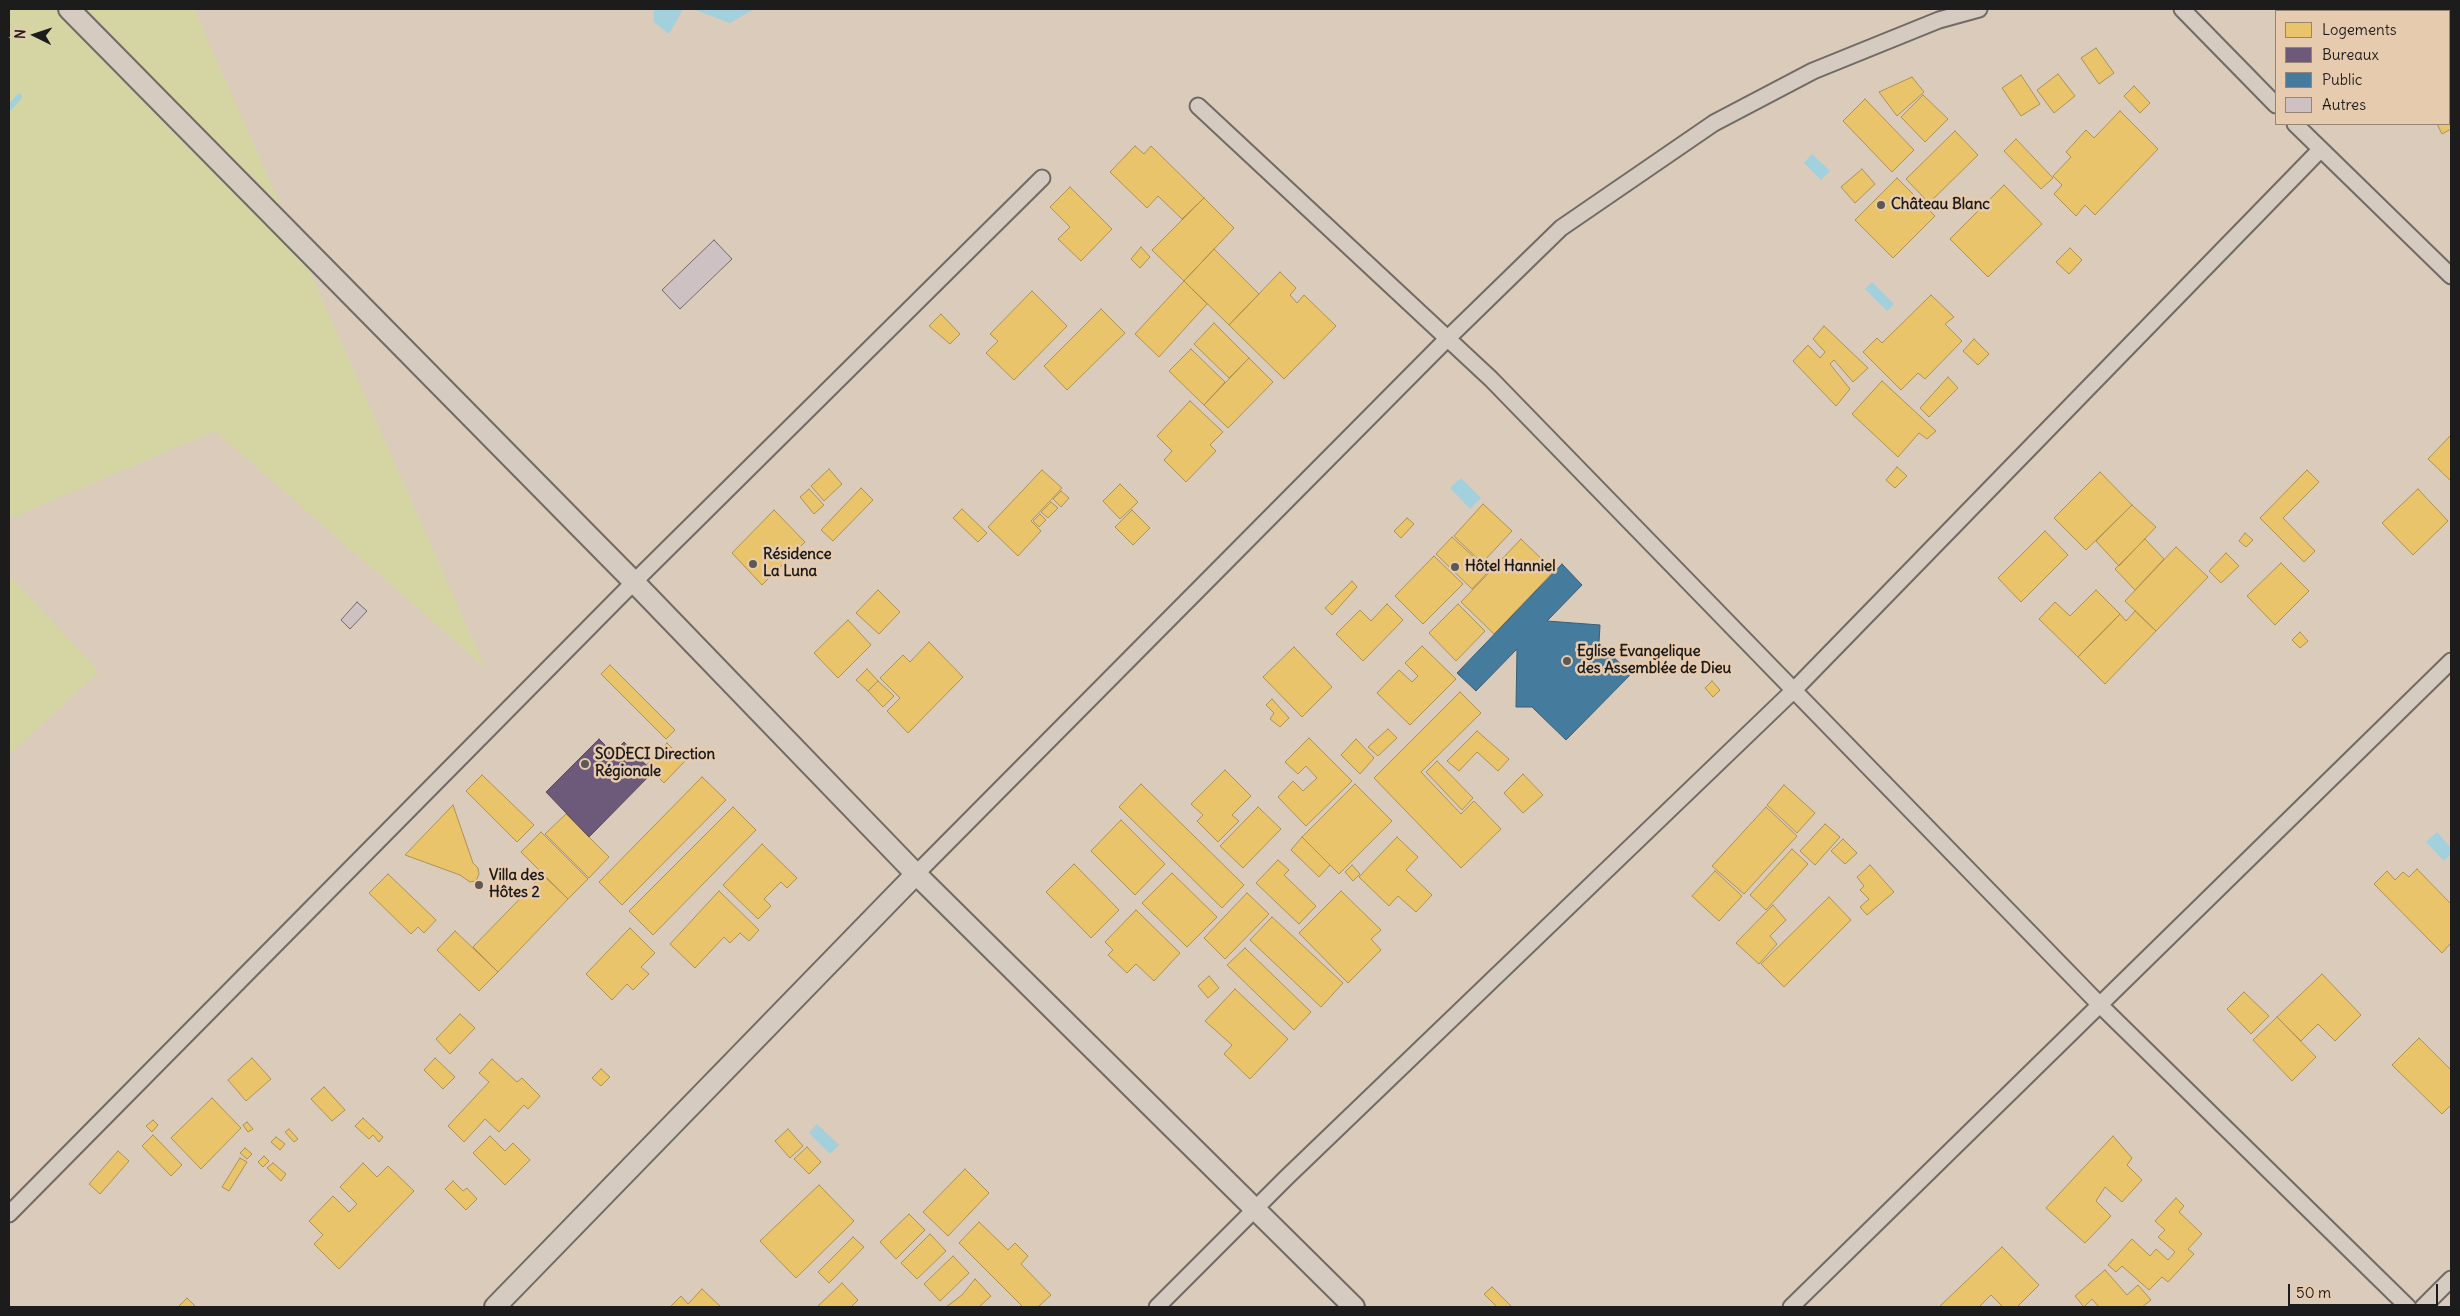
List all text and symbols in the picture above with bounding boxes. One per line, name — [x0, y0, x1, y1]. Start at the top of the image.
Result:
north arrow — [10, 10, 60, 60]
legend — [2275, 10, 2450, 125]
text: Logements — [2322, 20, 2397, 39]
text: N — [11, 28, 29, 39]
text: Bureaux — [2322, 45, 2379, 64]
text: Public — [2322, 70, 2362, 89]
text: Autres — [2322, 95, 2366, 114]
place label: Château Blanc — [1891, 196, 1990, 214]
marker: Château Blanc — [1875, 199, 1887, 211]
place label: Résidence La Luna — [763, 546, 831, 581]
marker: Résidence La Luna — [747, 558, 759, 570]
place label: Hôtel Hanniel — [1465, 558, 1556, 576]
marker: Hôtel Hanniel — [1449, 561, 1461, 573]
place label: Eglise Evangelique des Assemblée de Dieu — [1577, 643, 1731, 678]
marker: Eglise Evangelique des Assemblée de Dieu — [1561, 655, 1573, 667]
place label: SODECI Direction Régionale — [595, 746, 715, 781]
marker: SODECI Direction Régionale — [579, 758, 591, 770]
place label: Villa des Hôtes 2 — [489, 867, 544, 902]
marker: Villa des Hôtes 2 — [473, 879, 485, 891]
scale bar — [2290, 1274, 2440, 1306]
text: 50 m — [2296, 1283, 2331, 1302]

